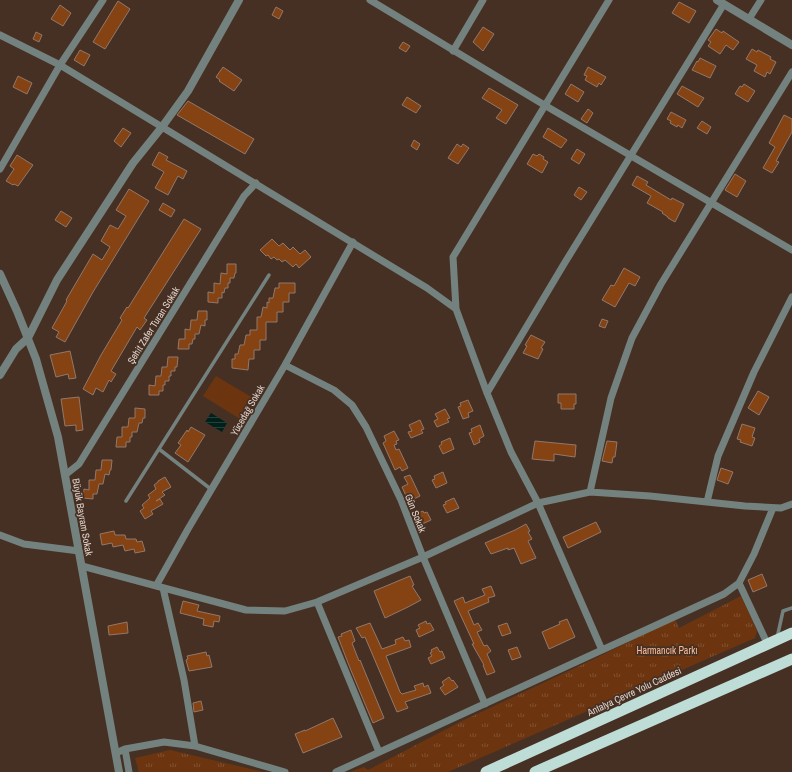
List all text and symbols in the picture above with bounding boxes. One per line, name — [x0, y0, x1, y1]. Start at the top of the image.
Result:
street label: Şehit Zafer Turan Sokak — [124, 284, 183, 366]
street label: Yücedağ Sokak — [228, 382, 268, 438]
street label: Büyük Bayram Sokak — [69, 477, 96, 558]
street label: Gün Sokak — [402, 492, 429, 535]
park label: Harmancık Parkı — [636, 644, 698, 657]
street label: Antalya Çevre Yolu Caddesi — [584, 664, 683, 719]

